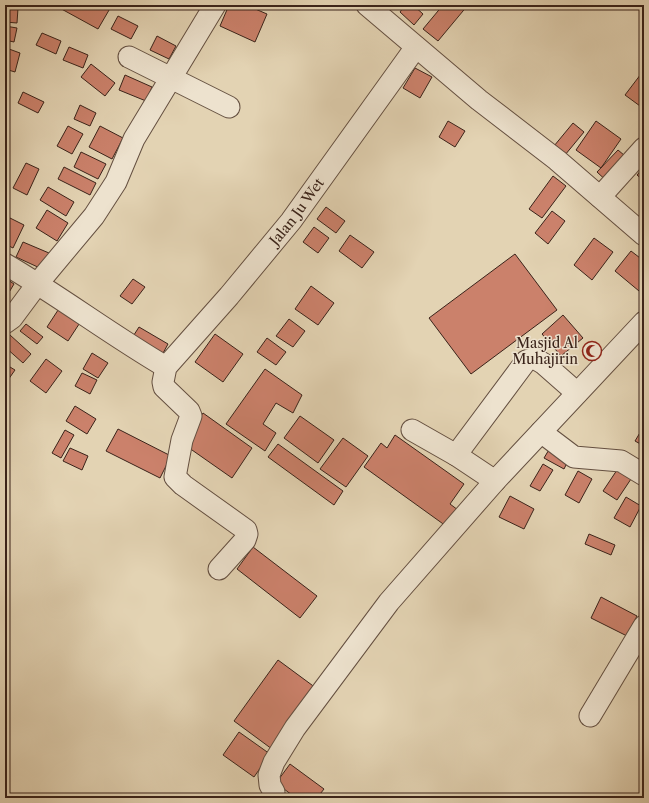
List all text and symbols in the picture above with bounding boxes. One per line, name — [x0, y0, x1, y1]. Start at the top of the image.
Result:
street label: Jalan Ju Wet — [264, 174, 328, 251]
place label: Masjid Al Muhajirin — [512, 334, 578, 368]
mosque icon: Masjid Al Muhajirin — [581, 340, 603, 362]

